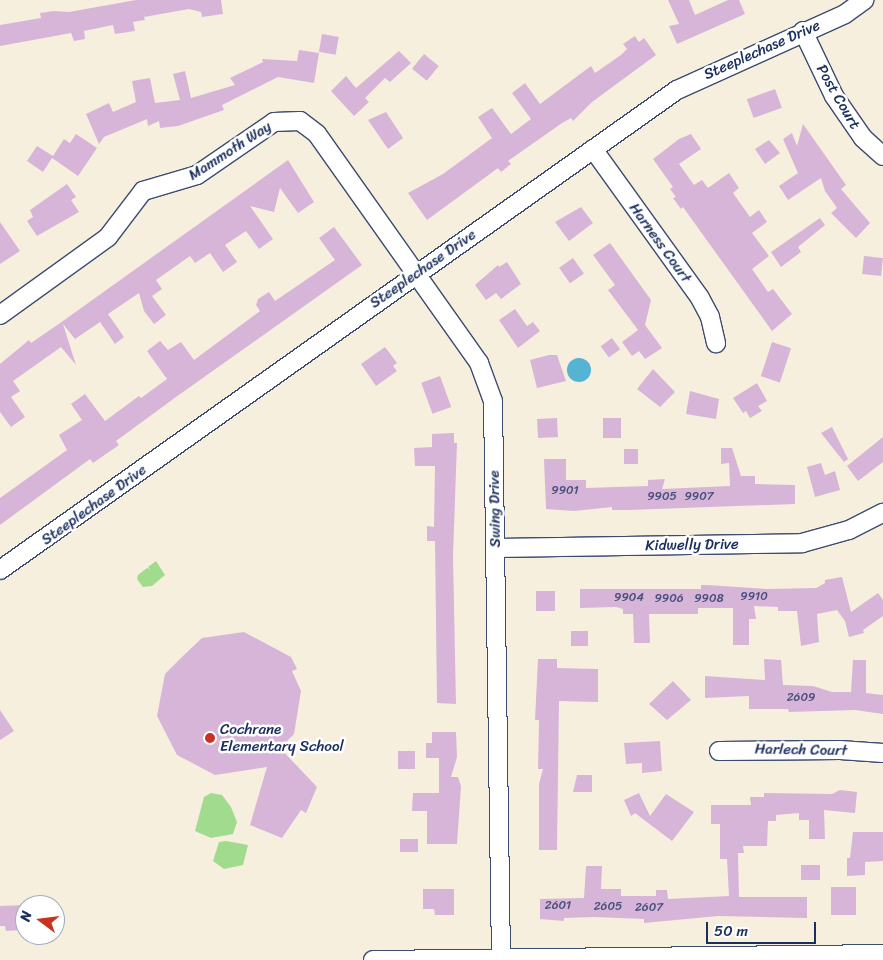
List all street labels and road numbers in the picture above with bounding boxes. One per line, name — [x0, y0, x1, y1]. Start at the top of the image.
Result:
street label: Steeplechase Drive — [701, 16, 823, 84]
street label: Post Court — [812, 61, 864, 133]
street label: Mammoth Way — [185, 118, 275, 184]
street label: Harness Court — [625, 199, 695, 287]
street label: Steeplechase Drive — [366, 226, 480, 312]
street label: Steeplechase Drive — [38, 461, 150, 549]
street label: Swing Drive — [485, 470, 505, 548]
street label: Kidwelly Drive — [645, 535, 739, 555]
street label: Harlech Court — [754, 740, 848, 760]

